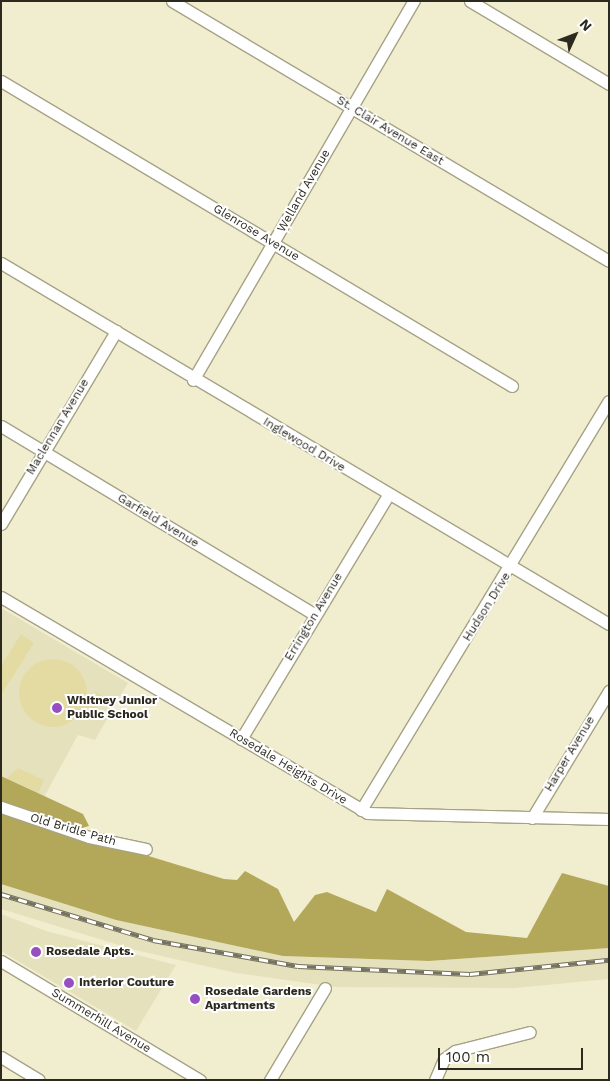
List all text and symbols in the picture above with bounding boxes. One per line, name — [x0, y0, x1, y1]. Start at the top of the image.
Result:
north arrow — [550, 10, 600, 60]
text: N — [577, 16, 595, 34]
street label: St. Clair Avenue East — [333, 93, 447, 169]
street label: Welland Avenue — [274, 147, 334, 235]
street label: Glenrose Avenue — [210, 201, 302, 265]
street label: Maclennan Avenue — [24, 376, 92, 478]
street label: Inglewood Drive — [260, 415, 348, 475]
street label: Garfield Avenue — [114, 491, 202, 551]
street label: Errington Avenue — [282, 570, 346, 664]
street label: Hudson Drive — [460, 570, 514, 644]
place label: Whitney Junior Public School — [67, 694, 158, 722]
marker: Whitney Junior Public School — [51, 702, 63, 714]
street label: Harper Avenue — [542, 713, 598, 795]
street label: Rosedale Heights Drive — [226, 726, 350, 808]
street label: Old Bridle Path — [28, 811, 118, 849]
place label: Rosedale Apts. — [46, 945, 134, 959]
marker: Rosedale Apts. — [30, 946, 42, 958]
place label: Interior Couture — [79, 976, 174, 990]
marker: Interior Couture — [63, 977, 75, 989]
street label: Summerhill Avenue — [48, 985, 154, 1057]
place label: Rosedale Gardens Apartments — [205, 985, 311, 1013]
marker: Rosedale Gardens Apartments — [189, 993, 201, 1005]
scale bar — [440, 1038, 585, 1070]
text: 100 m — [446, 1048, 490, 1066]

